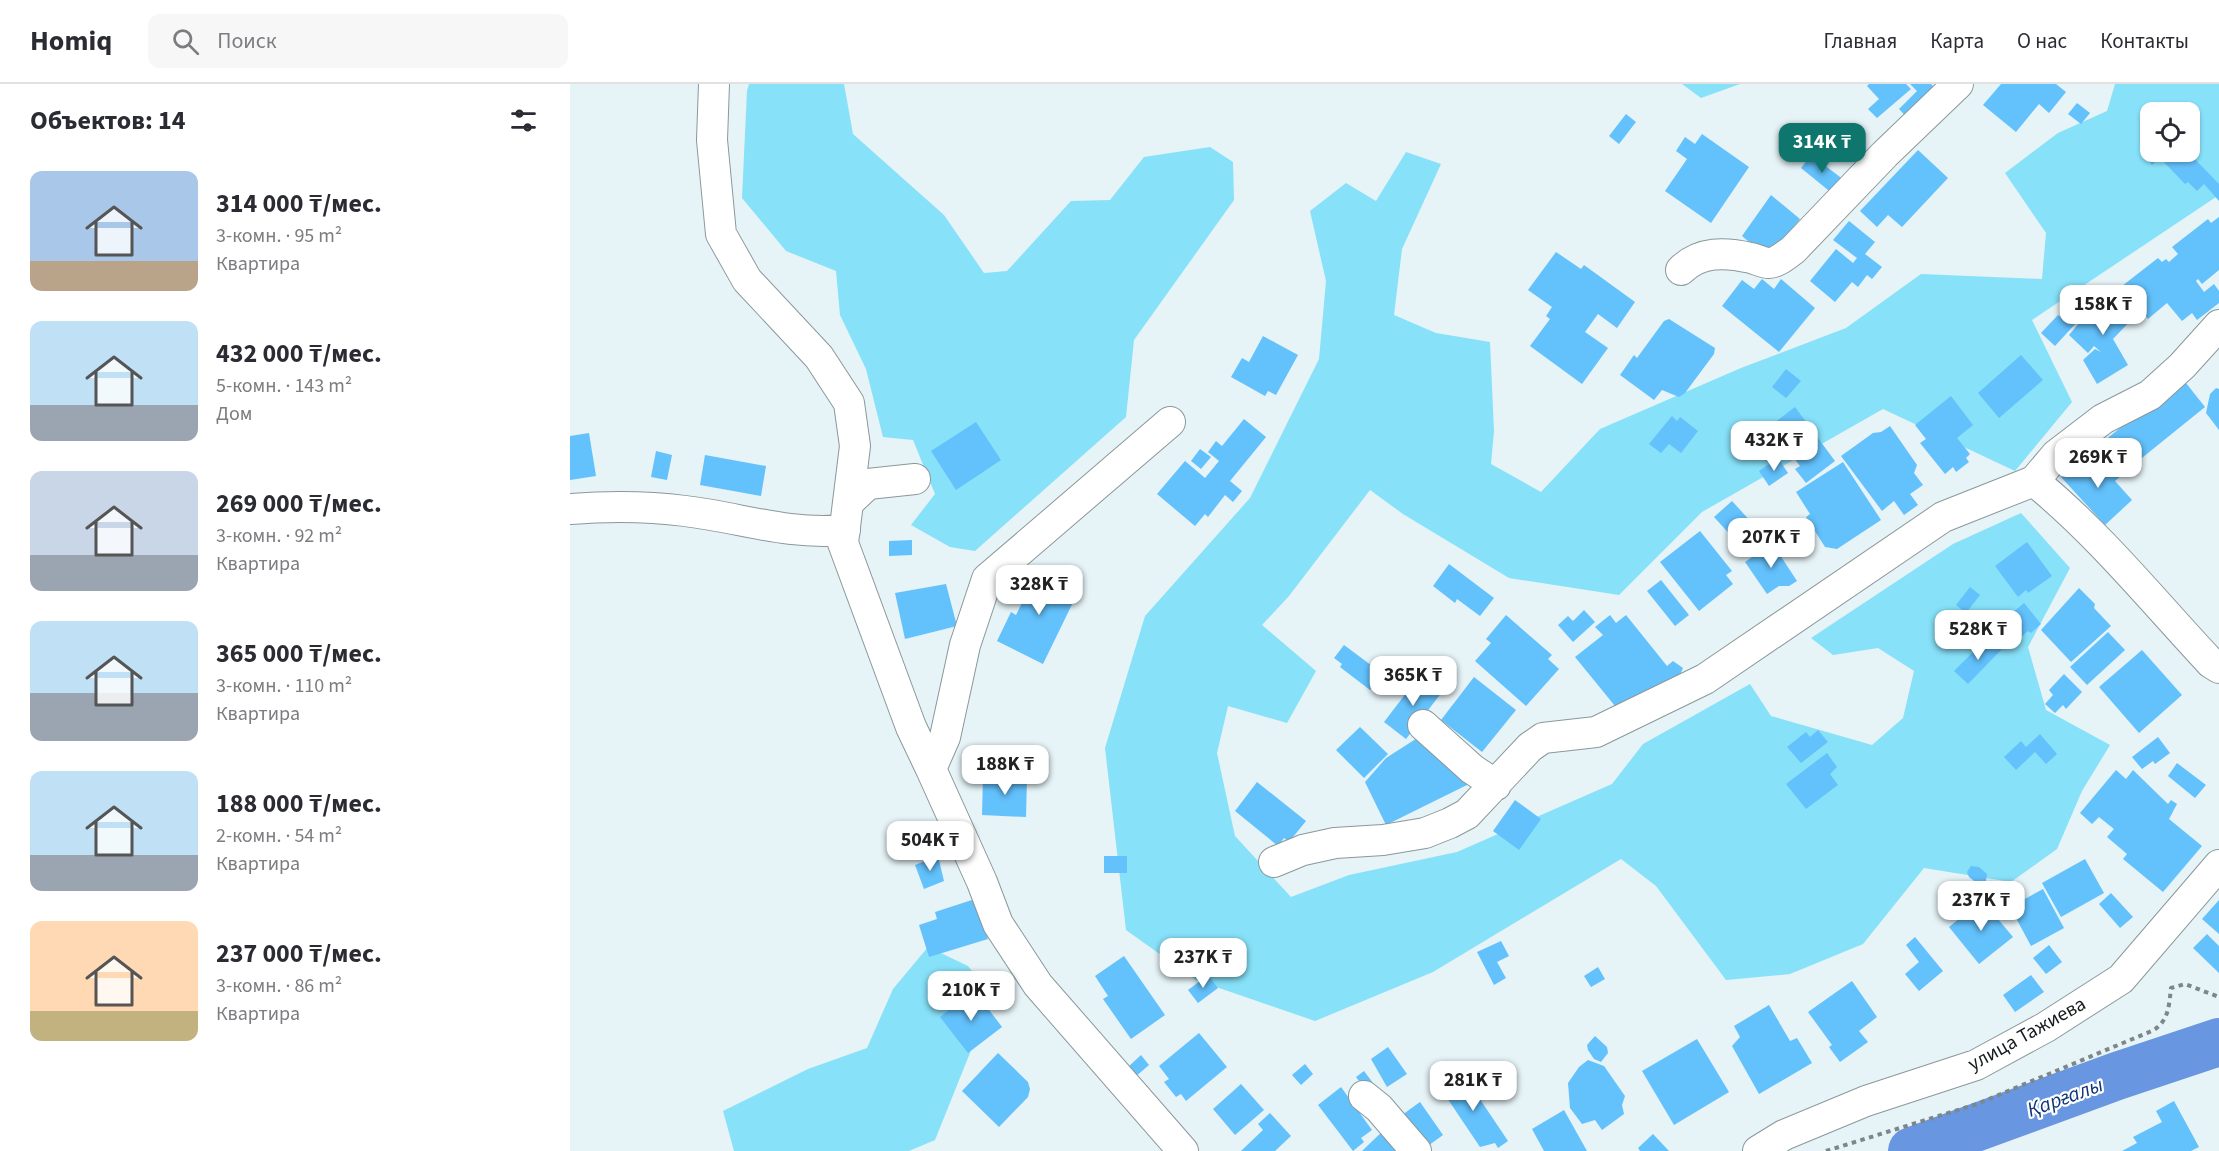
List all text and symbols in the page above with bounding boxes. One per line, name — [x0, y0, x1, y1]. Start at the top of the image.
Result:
search box — [148, 14, 568, 68]
text: Homiq — [30, 21, 112, 61]
icon: search — [169, 25, 202, 58]
text: Поиск — [217, 25, 277, 57]
text: Главная — [1824, 26, 1897, 56]
text: Карта — [1930, 26, 1984, 56]
text: О нас — [2017, 26, 2067, 56]
text: Контакты — [2100, 26, 2189, 56]
text: Объектов: 14 — [30, 102, 186, 139]
map controls — [2140, 102, 2200, 162]
button: locate — [2140, 102, 2200, 162]
icon: filters — [507, 104, 540, 137]
pin: 314K ₸ — [1773, 123, 1871, 174]
text: 314K ₸ — [1793, 128, 1851, 156]
text: 314 000 ₸/мес. — [216, 185, 382, 222]
icon: home — [78, 195, 150, 267]
text: 3-комн. · 95 m² — [216, 222, 342, 250]
text: Квартира — [216, 250, 300, 278]
pin: 158K ₸ — [2054, 285, 2152, 336]
text: 158K ₸ — [2074, 290, 2132, 318]
text: 432 000 ₸/мес. — [216, 335, 382, 372]
icon: home — [78, 345, 150, 417]
text: 5-комн. · 143 m² — [216, 372, 352, 400]
text: Дом — [216, 400, 252, 428]
pin: 432K ₸ — [1725, 421, 1823, 472]
text: 432K ₸ — [1745, 426, 1803, 454]
pin: 269K ₸ — [2049, 438, 2147, 489]
text: 269K ₸ — [2069, 443, 2127, 471]
text: 269 000 ₸/мес. — [216, 485, 382, 522]
icon: home — [78, 495, 150, 567]
pin: 207K ₸ — [1722, 518, 1820, 569]
text: 3-комн. · 92 m² — [216, 522, 342, 550]
text: 207K ₸ — [1742, 523, 1800, 551]
text: Квартира — [216, 550, 300, 578]
pin: 328K ₸ — [990, 565, 1088, 616]
text: 328K ₸ — [1010, 570, 1068, 598]
pin: 528K ₸ — [1929, 610, 2027, 661]
text: 528K ₸ — [1949, 615, 2007, 643]
text: 365 000 ₸/мес. — [216, 635, 382, 672]
icon: home — [78, 645, 150, 717]
pin: 365K ₸ — [1364, 656, 1462, 707]
text: 365K ₸ — [1384, 661, 1442, 689]
text: 3-комн. · 110 m² — [216, 672, 352, 700]
text: Квартира — [216, 700, 300, 728]
pin: 188K ₸ — [956, 745, 1054, 796]
text: 188K ₸ — [976, 750, 1034, 778]
text: 188 000 ₸/мес. — [216, 785, 382, 822]
icon: home — [78, 795, 150, 867]
pin: 504K ₸ — [881, 821, 979, 872]
text: 2-комн. · 54 m² — [216, 822, 342, 850]
text: 504K ₸ — [901, 826, 959, 854]
text: Квартира — [216, 850, 300, 878]
pin: 237K ₸ — [1932, 881, 2030, 932]
text: 237K ₸ — [1952, 886, 2010, 914]
text: 237 000 ₸/мес. — [216, 935, 382, 972]
pin: 237K ₸ — [1154, 938, 1252, 989]
text: 237K ₸ — [1174, 943, 1232, 971]
icon: home — [78, 945, 150, 1017]
pin: 210K ₸ — [922, 971, 1020, 1022]
text: 3-комн. · 86 m² — [216, 972, 342, 1000]
text: 210K ₸ — [942, 976, 1000, 1004]
street label: улица Тажиева — [1963, 990, 2091, 1078]
text: Квартира — [216, 1000, 300, 1028]
pin: 281K ₸ — [1424, 1061, 1522, 1112]
text: 281K ₸ — [1444, 1066, 1502, 1094]
water label: Қарғалы — [2023, 1069, 2107, 1125]

